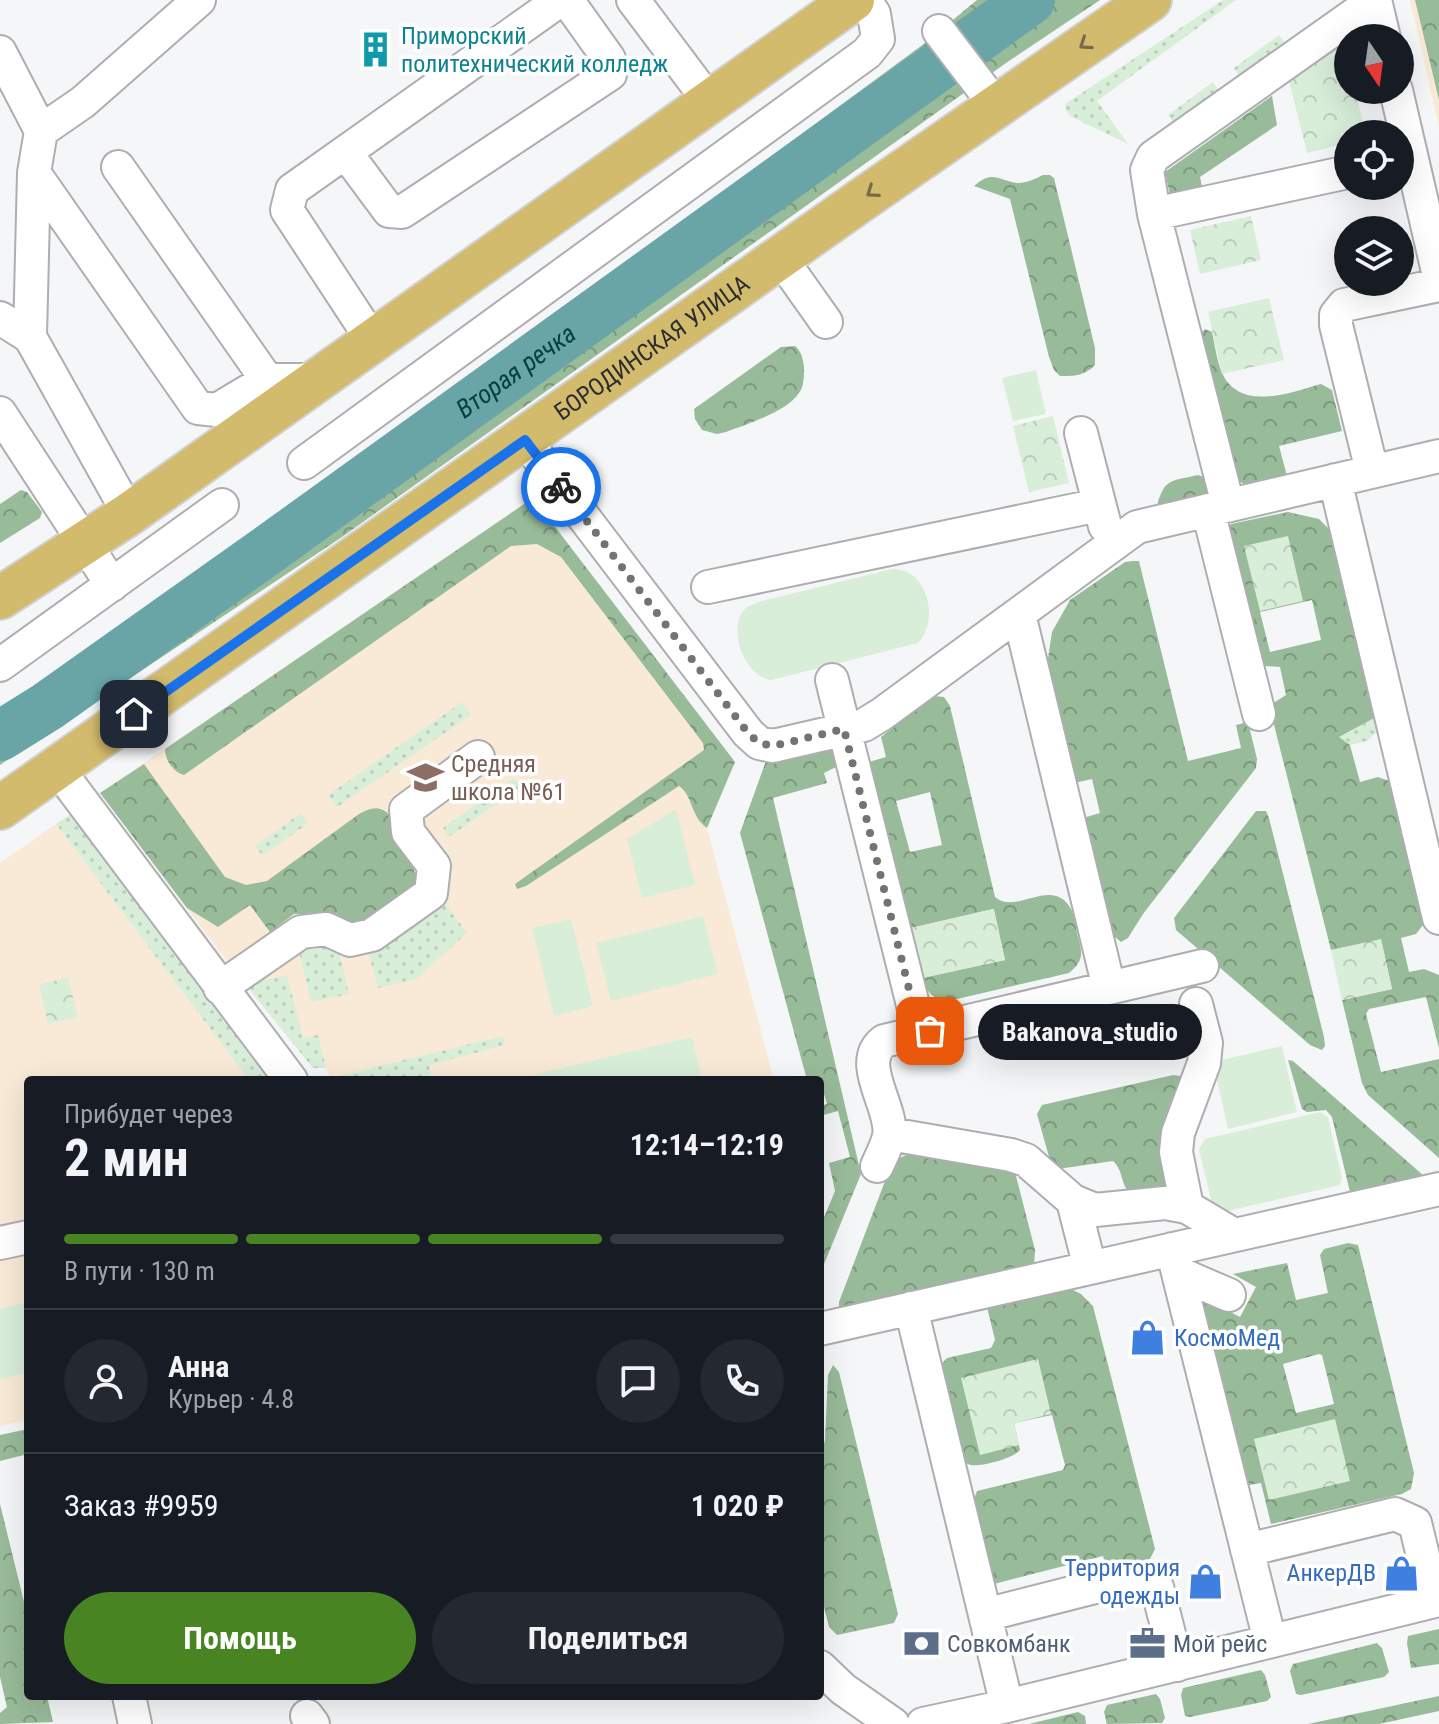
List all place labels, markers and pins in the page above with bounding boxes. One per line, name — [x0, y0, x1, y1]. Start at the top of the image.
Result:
place label: Приморский политехнический колледж — [401, 22, 668, 78]
building icon: Приморский политехнический колледж — [356, 31, 394, 69]
pin — [100, 680, 168, 748]
place label: Средняя школа №61 — [451, 750, 565, 806]
school or university icon: Средняя школа №61 — [406, 759, 444, 797]
pin — [896, 997, 964, 1065]
callout: Bakanova_studio — [978, 1003, 1202, 1059]
shop icon: КосмоМед — [1129, 1319, 1167, 1357]
place label: КосмоМед — [1174, 1324, 1280, 1352]
place label: Территория одежды — [1064, 1554, 1180, 1610]
shop icon: АнкерДВ — [1383, 1554, 1421, 1592]
place label: АнкерДВ — [1287, 1559, 1376, 1587]
shop icon: Территория одежды — [1187, 1563, 1225, 1601]
bank icon: Совкомбанк — [902, 1625, 940, 1663]
office icon: Мой рейс — [1128, 1625, 1166, 1663]
place label: Совкомбанк — [947, 1630, 1071, 1658]
place label: Мой рейс — [1173, 1630, 1267, 1658]

